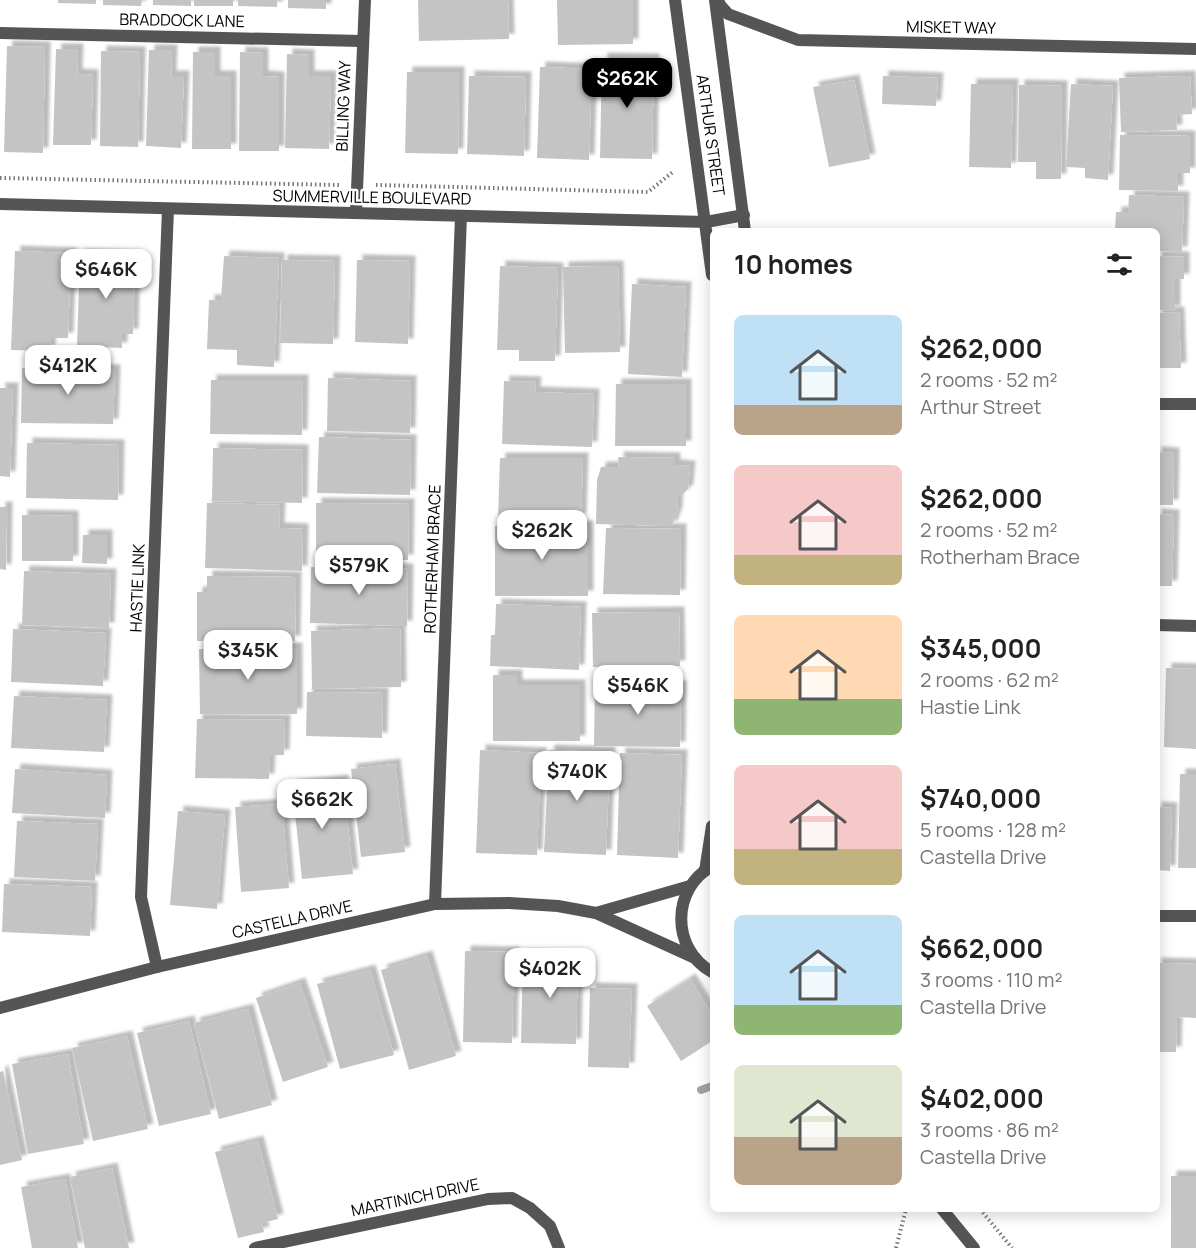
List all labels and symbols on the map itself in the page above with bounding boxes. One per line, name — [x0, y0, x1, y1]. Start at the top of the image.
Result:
street label: BRADDOCK LANE — [119, 8, 245, 32]
street label: MISKET WAY — [906, 15, 996, 39]
pin: $262K — [585, 58, 669, 109]
street label: BILLING WAY — [330, 60, 356, 152]
street label: ARTHUR STREET — [692, 73, 730, 198]
street label: SUMMERVILLE BOULEVARD — [272, 184, 472, 210]
pin: $646K — [64, 249, 148, 300]
pin: $412K — [26, 345, 110, 396]
street label: ROTHERHAM BRACE — [418, 484, 446, 634]
pin: $262K — [500, 510, 584, 561]
street label: HASTIE LINK — [124, 543, 150, 633]
pin: $579K — [317, 545, 401, 596]
pin: $345K — [206, 630, 290, 681]
pin: $546K — [596, 665, 680, 716]
pin: $740K — [535, 751, 619, 802]
pin: $662K — [280, 779, 364, 830]
street label: CASTELLA DRIVE — [230, 895, 354, 943]
pin: $402K — [508, 948, 592, 999]
street label: MARTINICH DRIVE — [349, 1173, 481, 1221]

